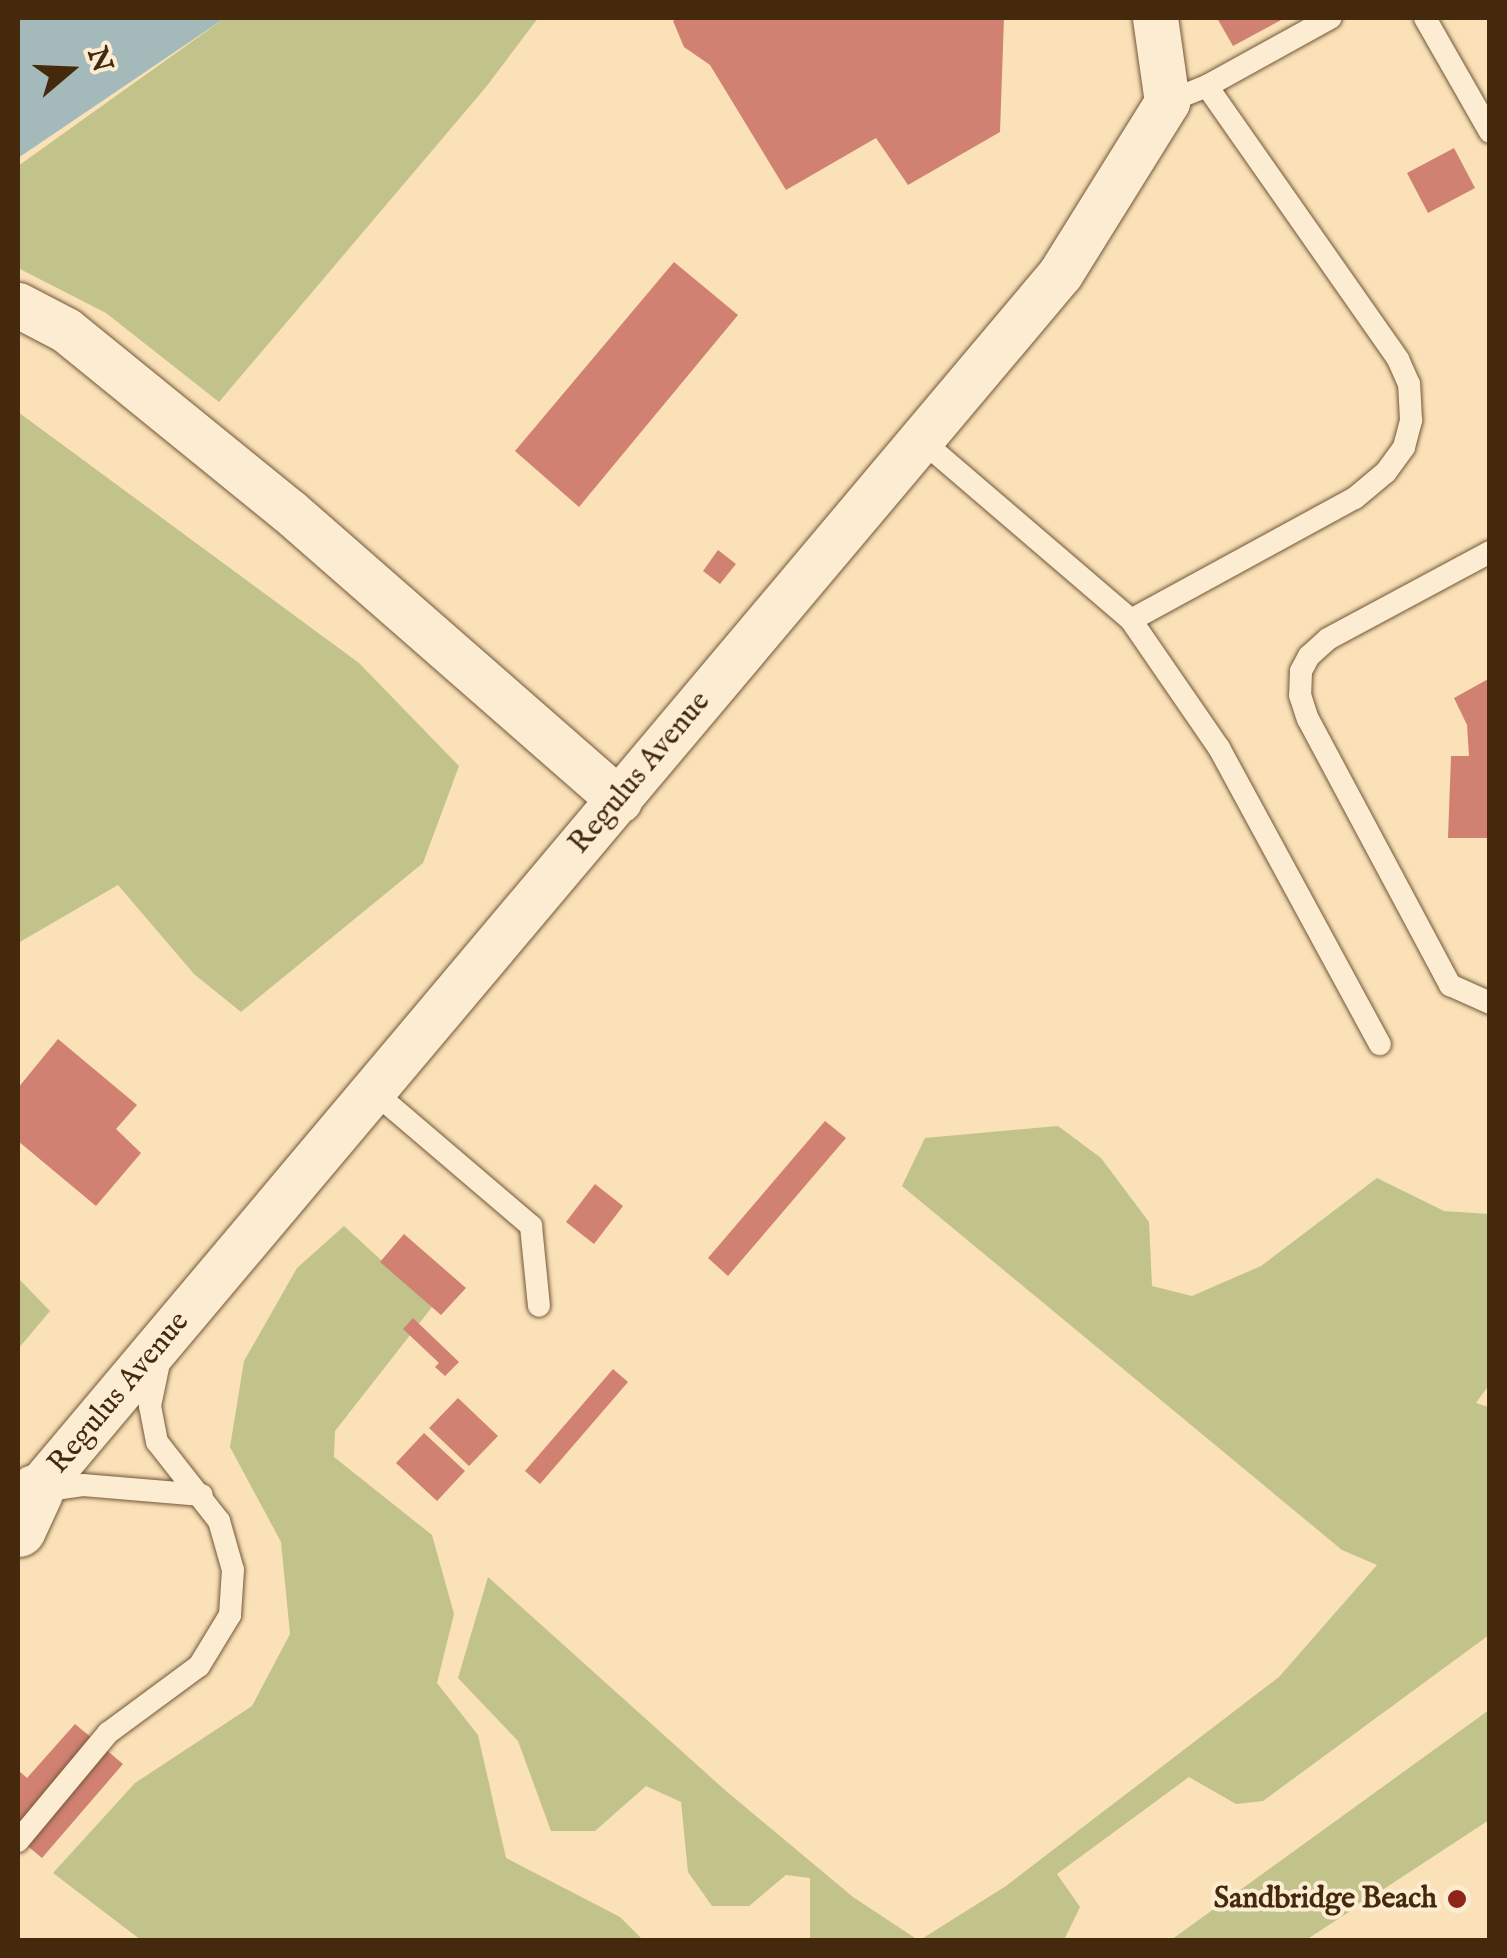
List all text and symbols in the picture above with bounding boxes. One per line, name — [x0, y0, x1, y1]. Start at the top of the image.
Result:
north arrow — [20, 20, 120, 120]
text: N — [78, 43, 119, 77]
street label: Regulus Avenue — [562, 685, 718, 861]
street label: Regulus Avenue — [41, 1305, 197, 1481]
place label: Sandbridge Beach — [1214, 1881, 1437, 1917]
marker: Sandbridge Beach — [1446, 1888, 1468, 1910]

